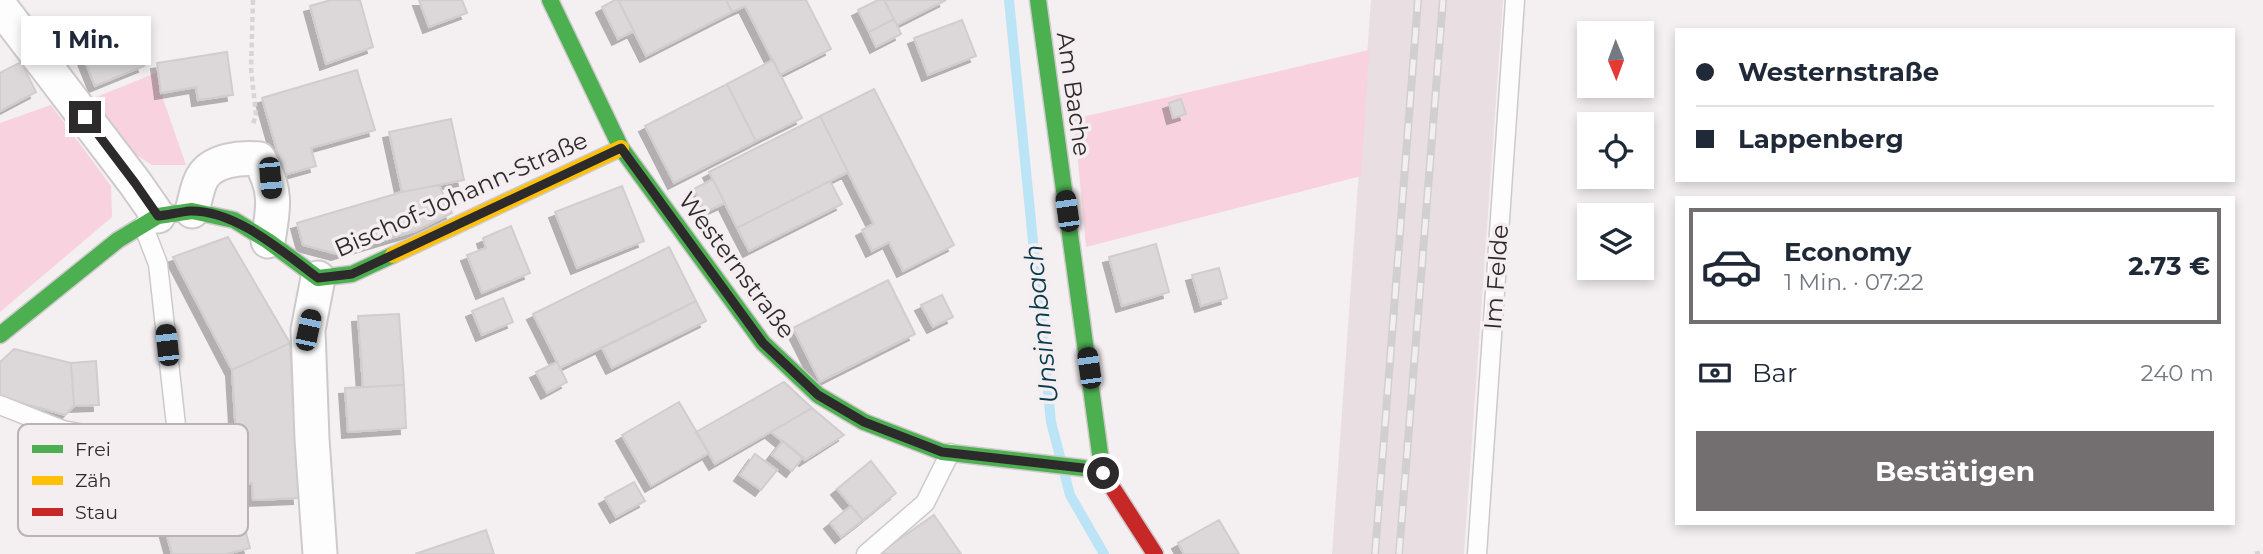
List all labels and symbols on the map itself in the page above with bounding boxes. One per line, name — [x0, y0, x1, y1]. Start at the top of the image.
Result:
callout: 1 Min. — [20, 16, 150, 64]
north arrow — [1577, 21, 1654, 98]
street label: Am Bache — [1051, 30, 1097, 158]
route end — [69, 101, 101, 133]
street label: Bischof-Johann-Straße — [330, 125, 592, 263]
car — [258, 156, 283, 200]
street label: Westernstraße — [673, 186, 801, 344]
car — [1054, 189, 1081, 233]
street label: Im Felde — [1478, 223, 1514, 331]
water label: Unsinnbach — [1017, 243, 1065, 405]
car — [294, 307, 323, 353]
car — [155, 323, 180, 367]
car — [1076, 346, 1103, 390]
legend — [18, 424, 248, 536]
text: Frei — [75, 438, 111, 461]
route start — [1087, 457, 1119, 489]
text: Zäh — [75, 469, 111, 492]
text: Stau — [75, 501, 118, 524]

